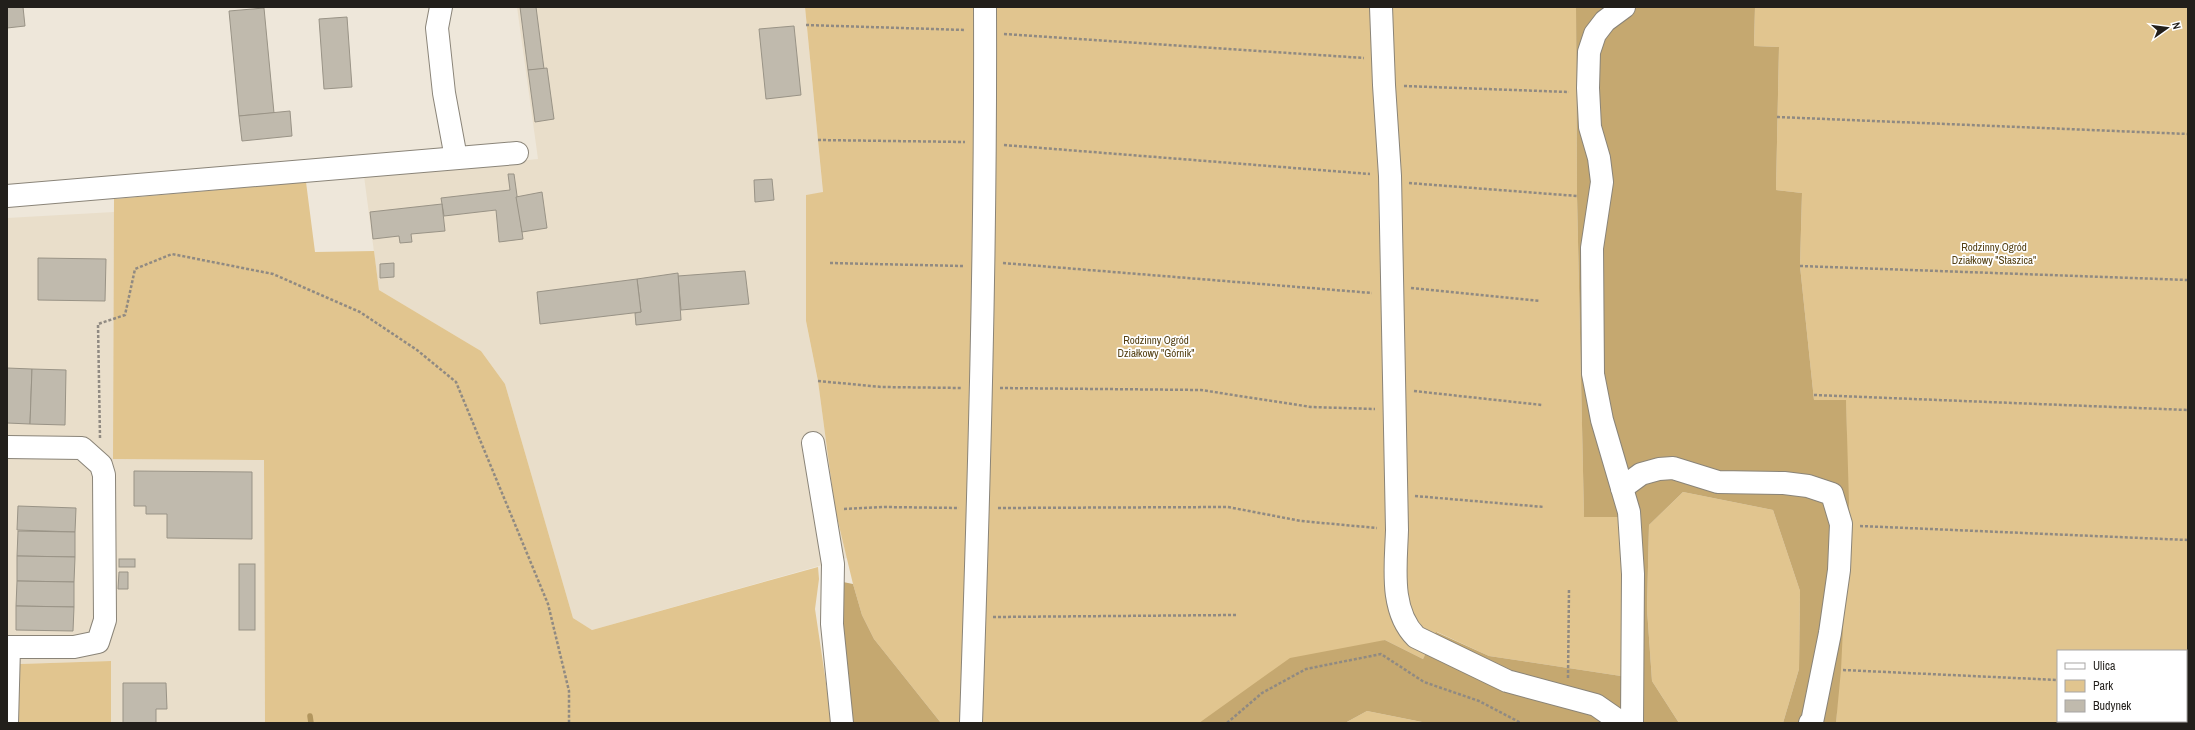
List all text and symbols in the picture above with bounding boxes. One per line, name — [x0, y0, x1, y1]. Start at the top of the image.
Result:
north arrow — [2147, 8, 2187, 48]
text: N — [2169, 21, 2184, 30]
park label: Rodzinny Ogród Działkowy "Staszica" — [1952, 240, 2036, 267]
park label: Rodzinny Ogród Działkowy "Górnik" — [1117, 333, 1195, 360]
legend — [2057, 650, 2187, 722]
text: Ulica — [2093, 658, 2116, 674]
text: Park — [2093, 678, 2113, 694]
text: Budynek — [2093, 698, 2131, 714]

